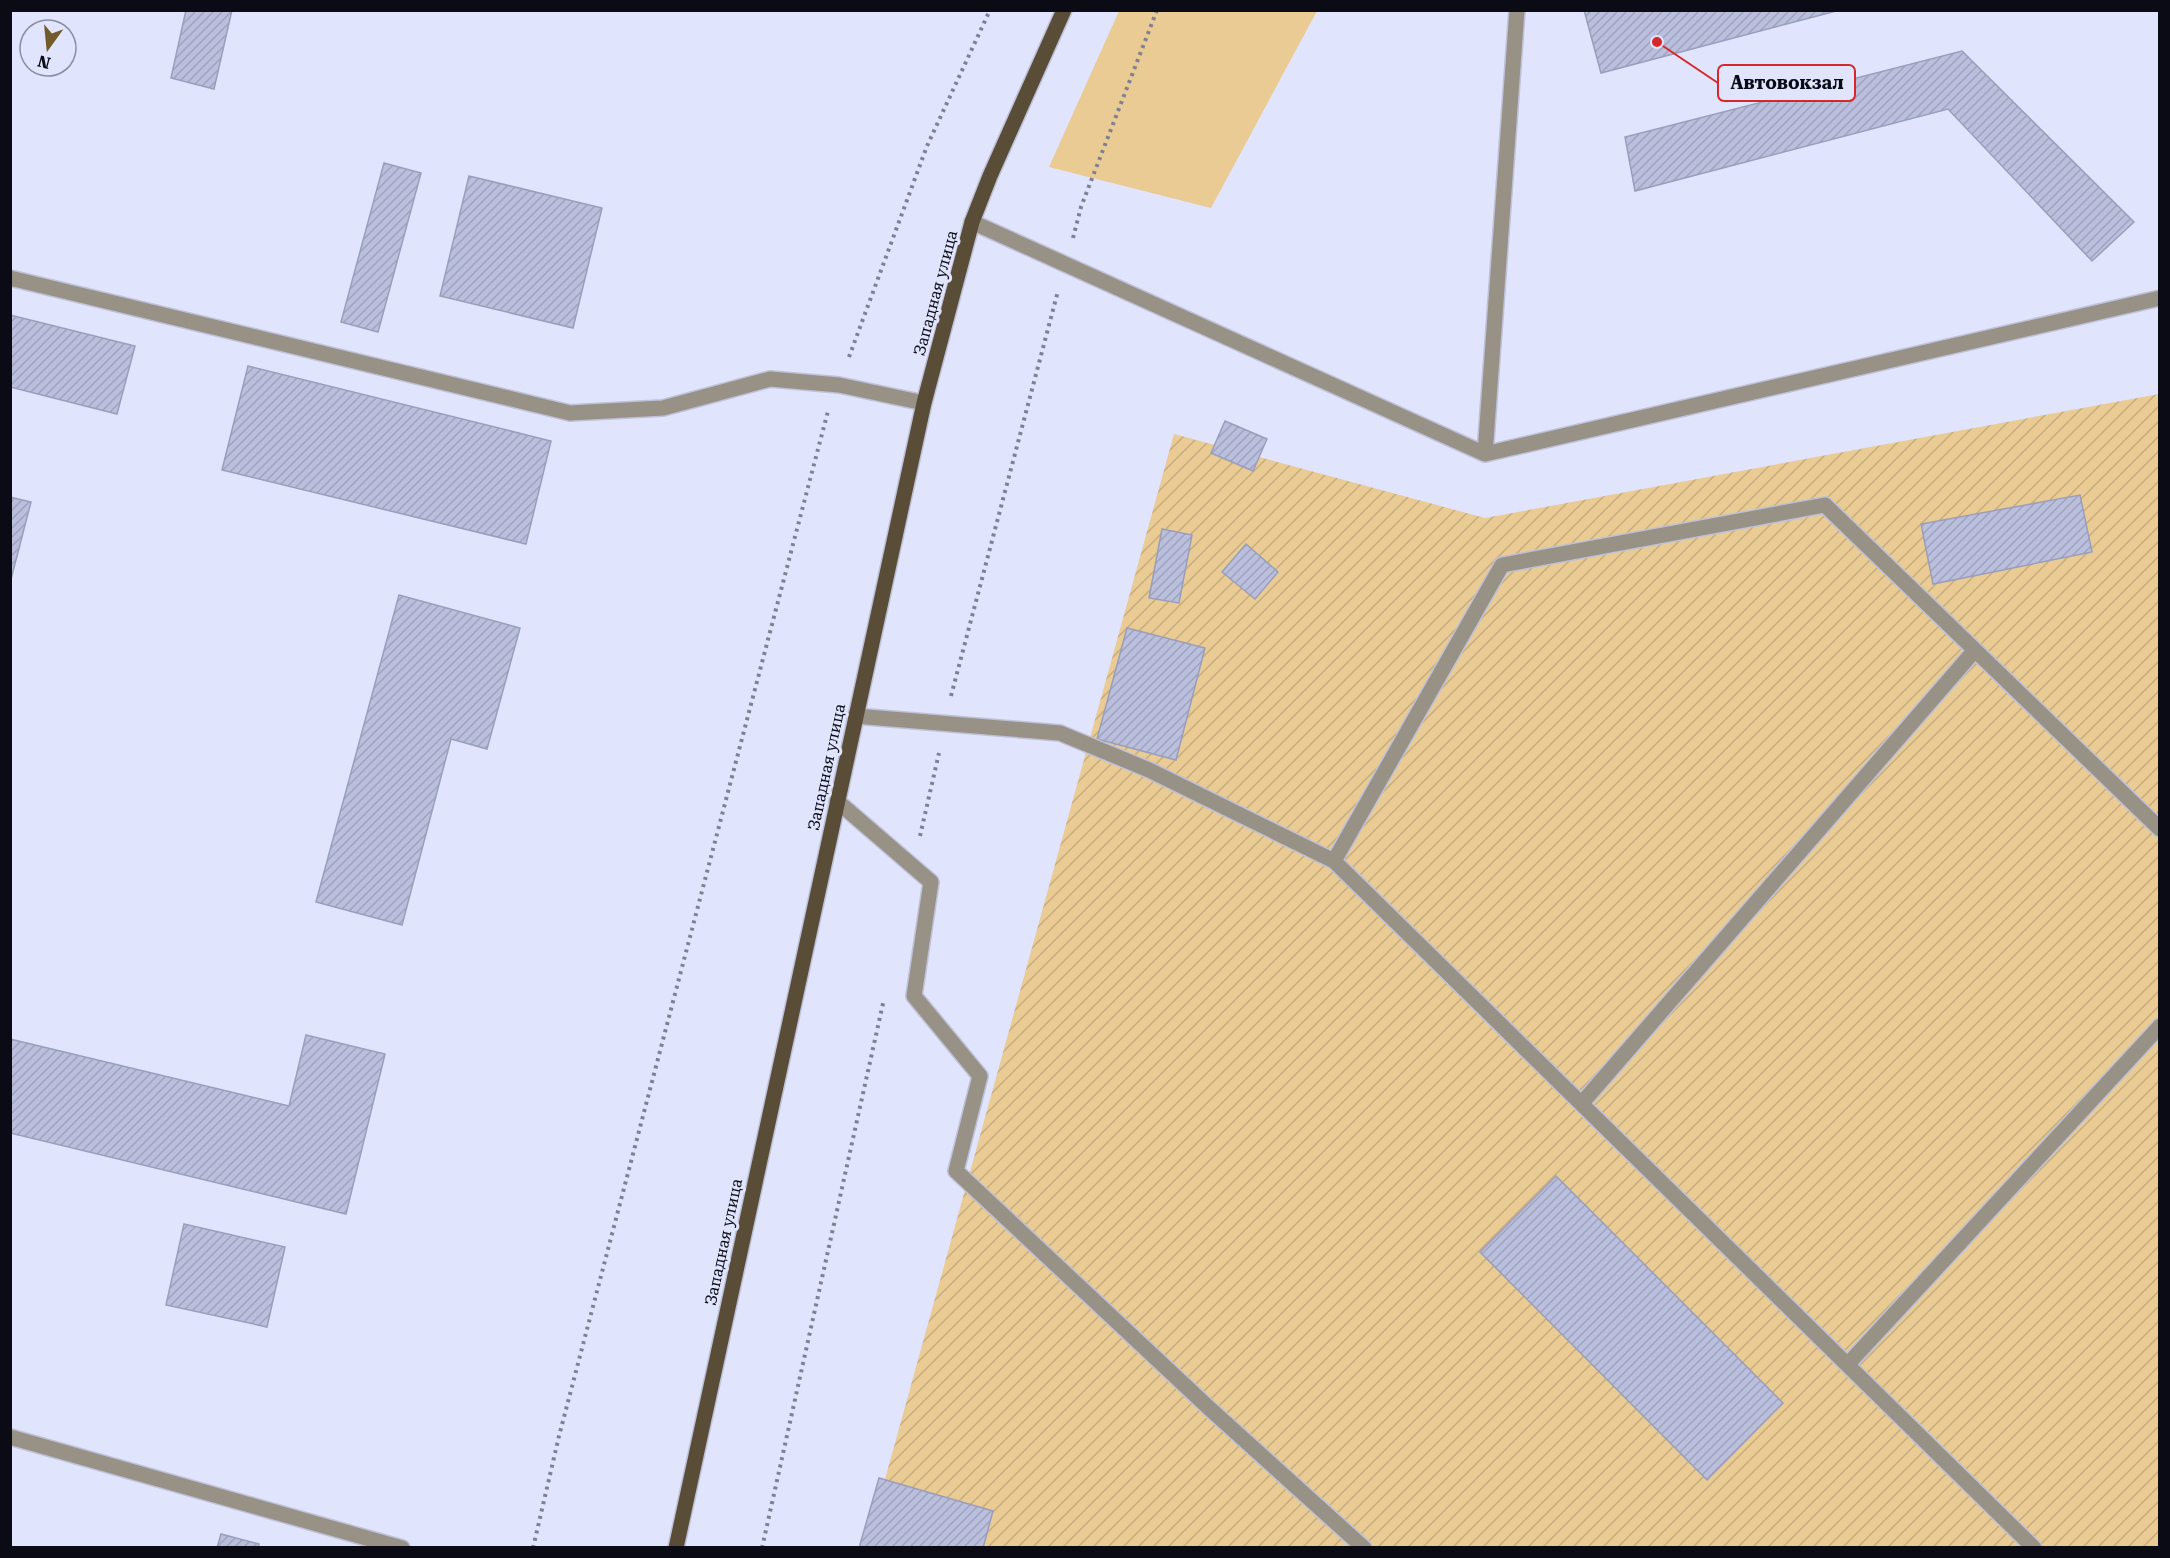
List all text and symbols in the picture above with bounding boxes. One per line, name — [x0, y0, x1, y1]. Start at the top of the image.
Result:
north arrow — [18, 18, 78, 78]
text: N — [36, 51, 53, 73]
callout: Автовокзал — [1718, 65, 1855, 101]
text: Автовокзал — [1730, 72, 1844, 93]
street label: Западная улица — [910, 228, 961, 358]
street label: Западная улица — [804, 702, 849, 832]
street label: Западная улица — [701, 1177, 746, 1307]

